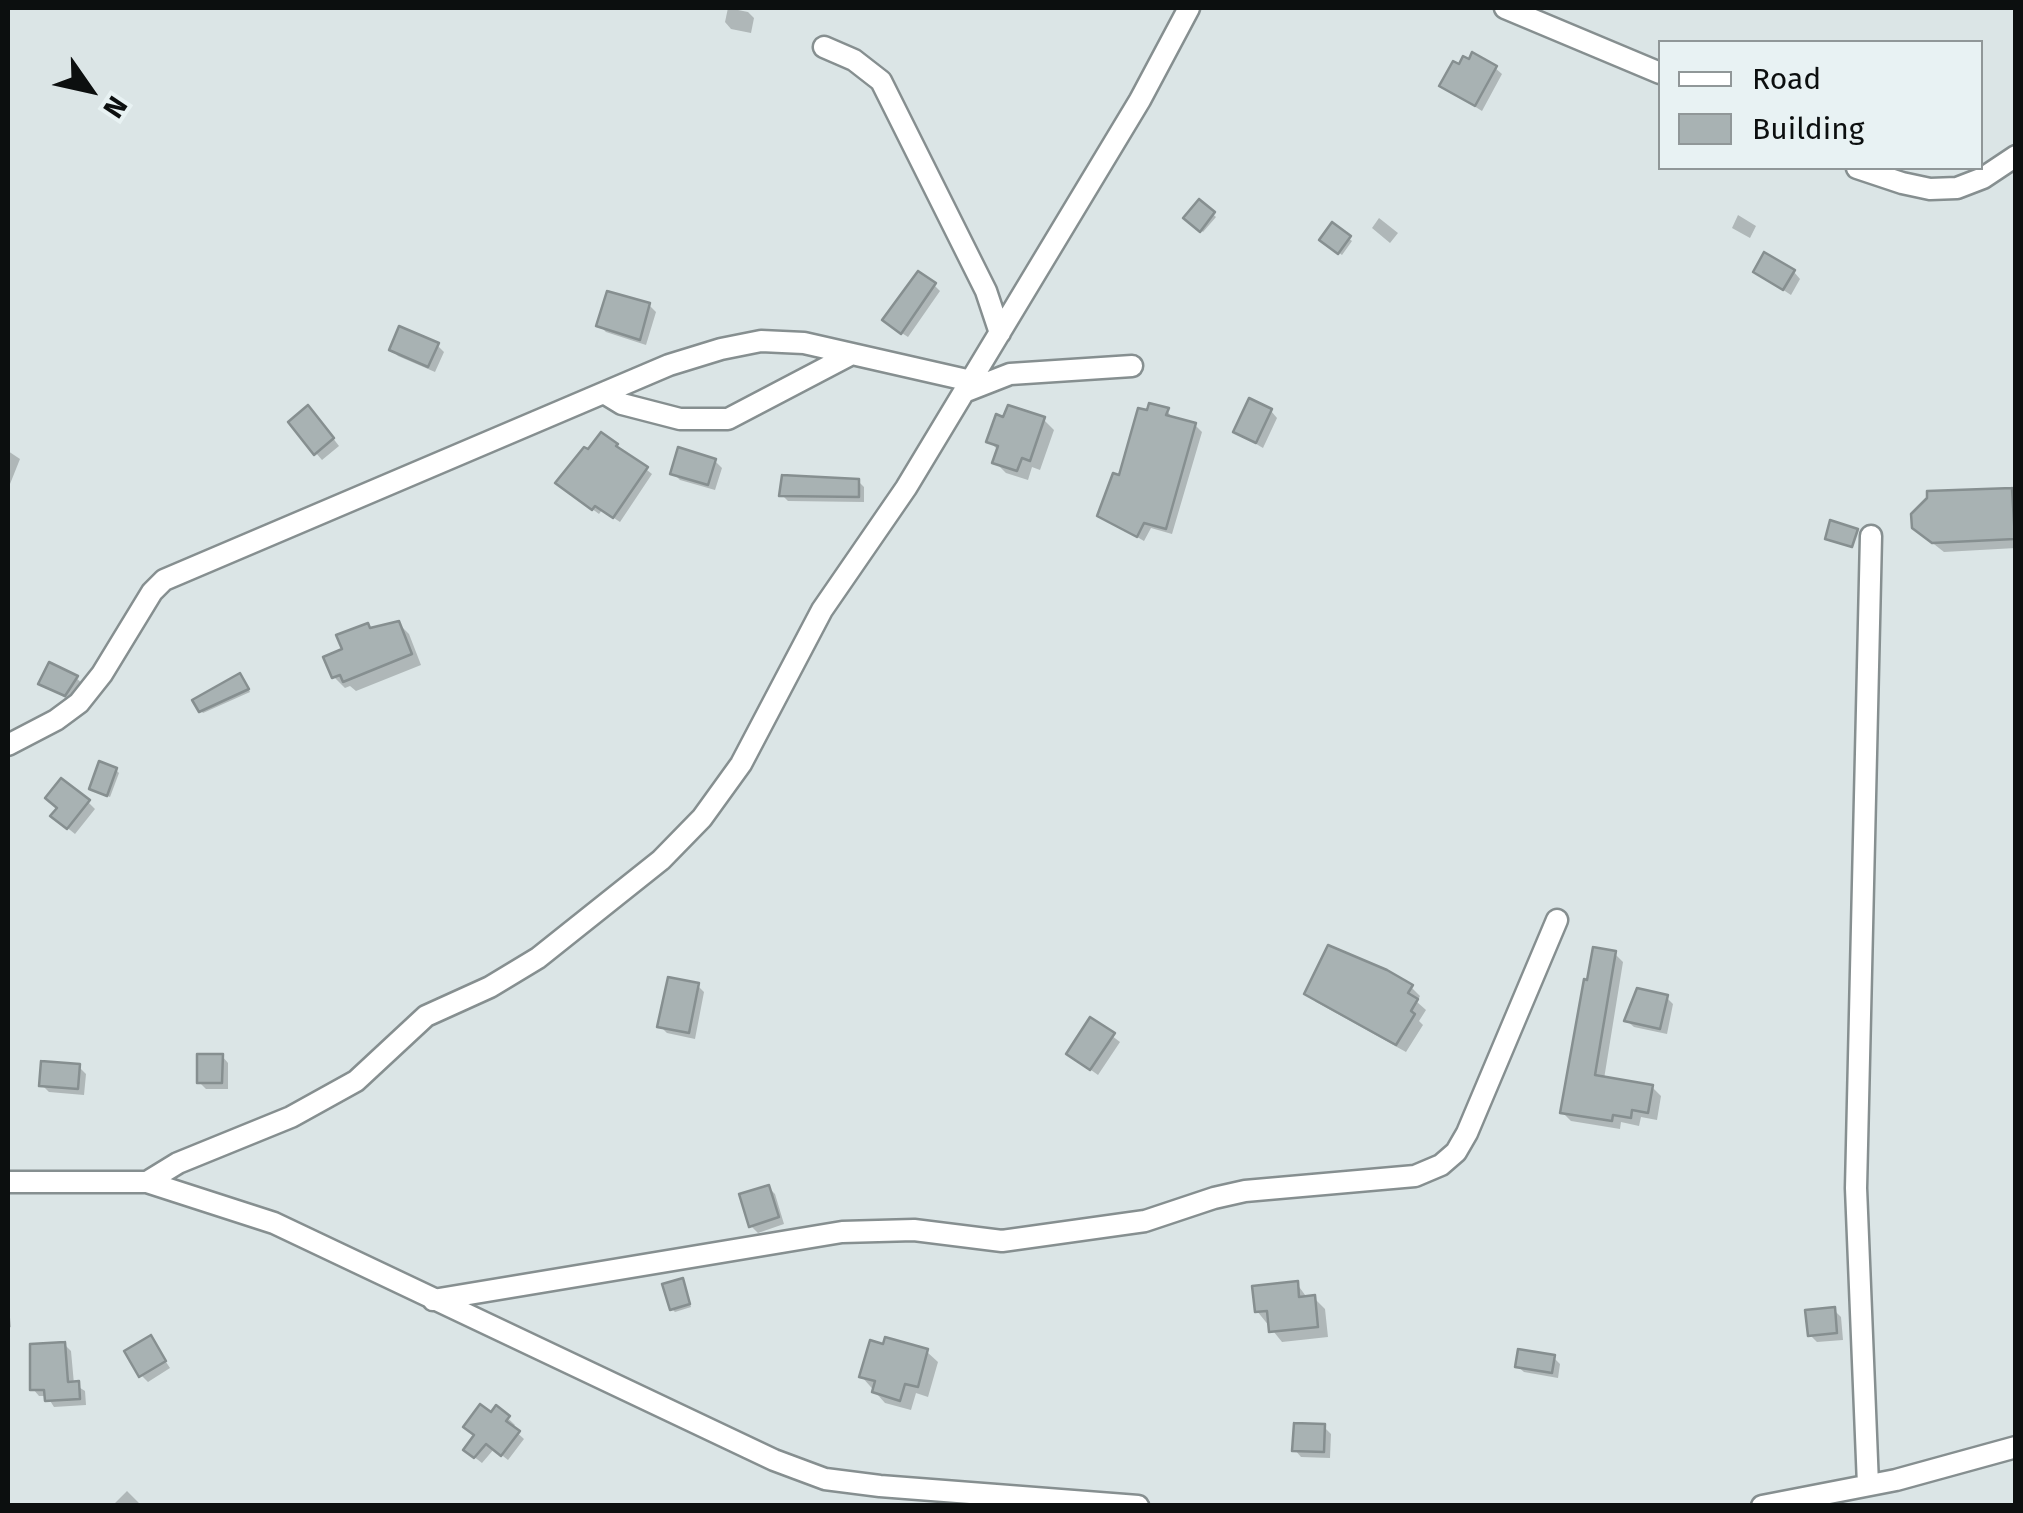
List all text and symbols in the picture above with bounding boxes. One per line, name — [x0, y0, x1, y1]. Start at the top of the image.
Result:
north arrow — [40, 40, 140, 140]
legend — [1658, 40, 1983, 170]
text: Road — [1752, 61, 1821, 97]
text: N — [96, 90, 134, 124]
text: Building — [1752, 111, 1864, 147]

